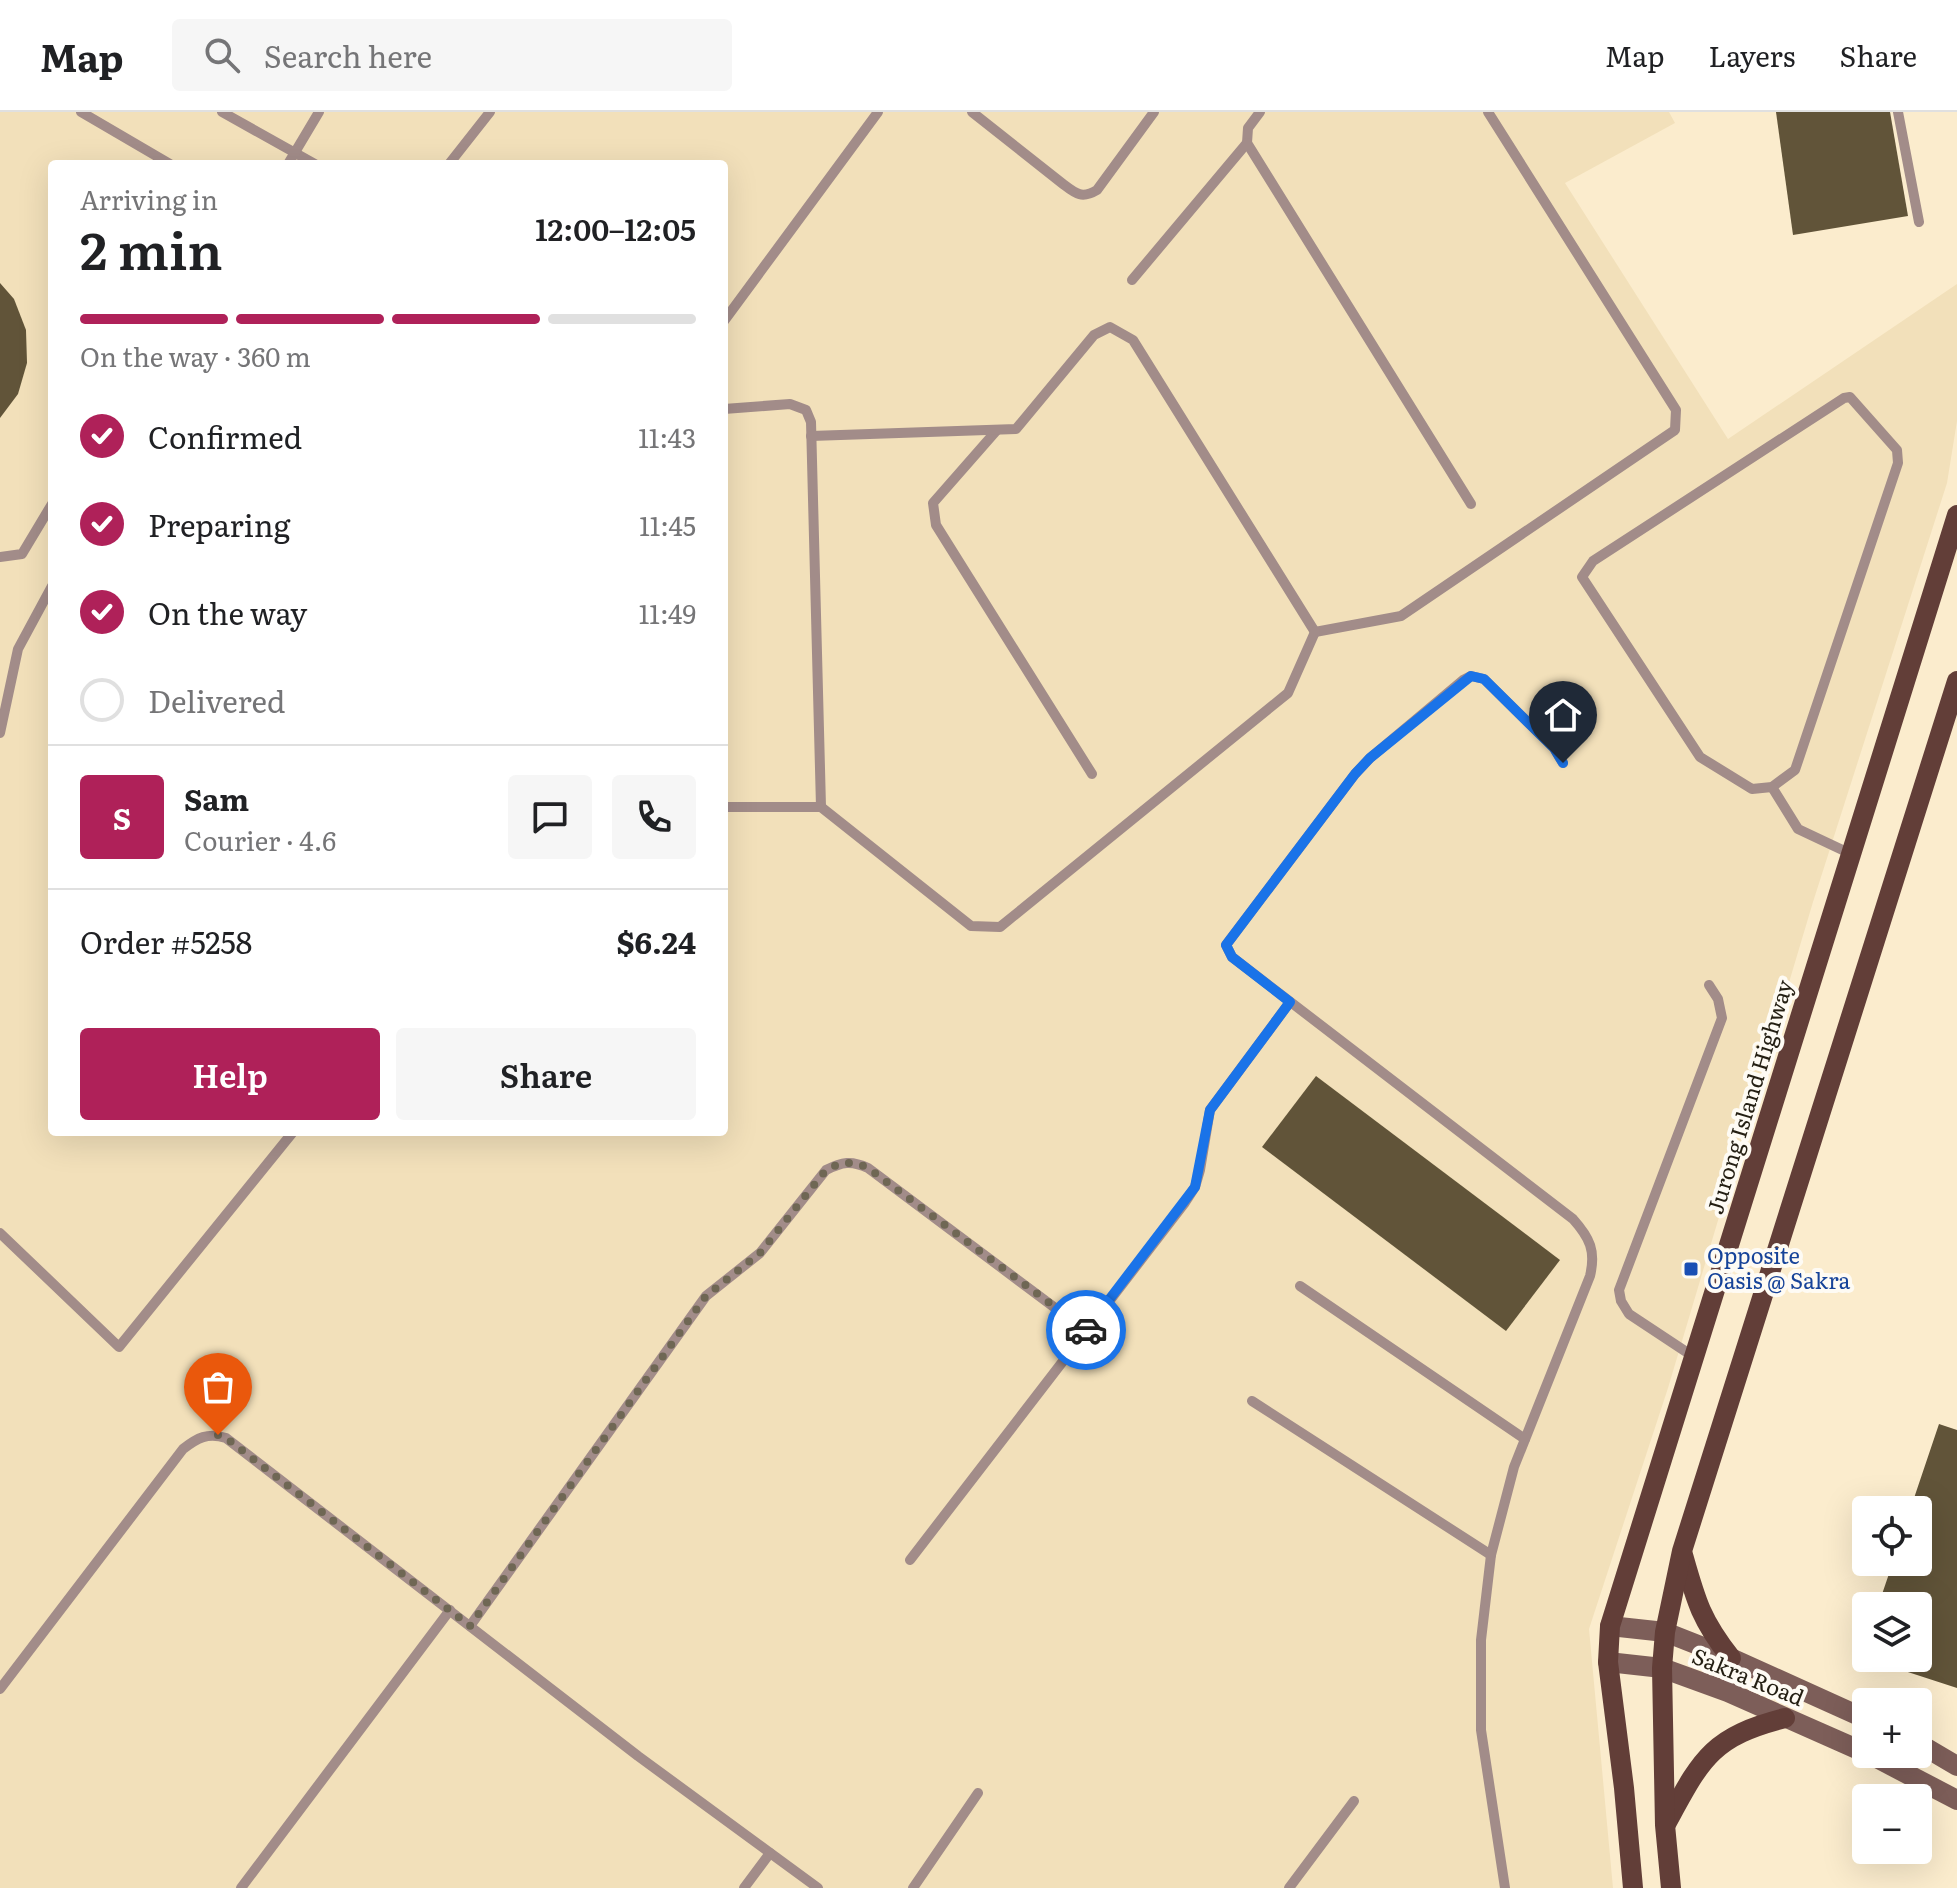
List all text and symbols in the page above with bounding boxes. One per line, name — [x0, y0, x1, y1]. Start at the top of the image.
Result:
search box — [172, 19, 732, 91]
text: Map — [40, 27, 124, 84]
icon: search — [200, 33, 244, 77]
text: Search here — [264, 33, 432, 77]
text: Map — [1605, 34, 1664, 76]
text: Layers — [1708, 34, 1795, 76]
text: Share — [1839, 34, 1917, 76]
text: Arriving in — [80, 179, 218, 218]
text: 12:00–12:05 — [535, 206, 696, 250]
text: 2 min — [80, 209, 223, 286]
text: On the way · 360 m — [80, 336, 311, 375]
icon: check — [80, 414, 124, 458]
text: Confirmed — [148, 414, 302, 458]
text: 11:43 — [638, 417, 696, 456]
icon: check — [80, 502, 124, 546]
text: Preparing — [148, 502, 290, 546]
text: 11:45 — [639, 505, 696, 544]
icon: check — [80, 590, 124, 634]
text: On the way — [148, 590, 307, 634]
text: 11:49 — [639, 593, 696, 632]
text: Delivered — [148, 678, 285, 722]
pin — [1529, 681, 1597, 763]
icon: home — [1541, 693, 1585, 737]
button: chat — [508, 775, 592, 859]
button: phone — [612, 775, 696, 859]
text: Sam — [184, 776, 249, 820]
text: S — [113, 795, 131, 839]
text: Courier · 4.6 — [184, 820, 336, 859]
text: Order #5258 — [80, 919, 252, 963]
text: $6.24 — [617, 919, 696, 963]
street label: Jurong Island Highway — [1697, 975, 1800, 1218]
button: Help — [80, 1028, 380, 1120]
button: Share — [396, 1028, 696, 1120]
place label: Opposite Oasis @ Sakra — [1707, 1238, 1851, 1296]
marker: Opposite Oasis @ Sakra — [1682, 1260, 1700, 1278]
courier — [1046, 1290, 1126, 1370]
icon: car — [1064, 1308, 1108, 1352]
pin — [184, 1353, 252, 1435]
icon: bag — [196, 1365, 240, 1409]
map controls — [1852, 1496, 1932, 1864]
button: locate — [1852, 1496, 1932, 1576]
button: layers — [1852, 1592, 1932, 1672]
street label: Sakra Road — [1688, 1638, 1810, 1713]
button: + — [1852, 1688, 1932, 1768]
button: − — [1852, 1784, 1932, 1864]

